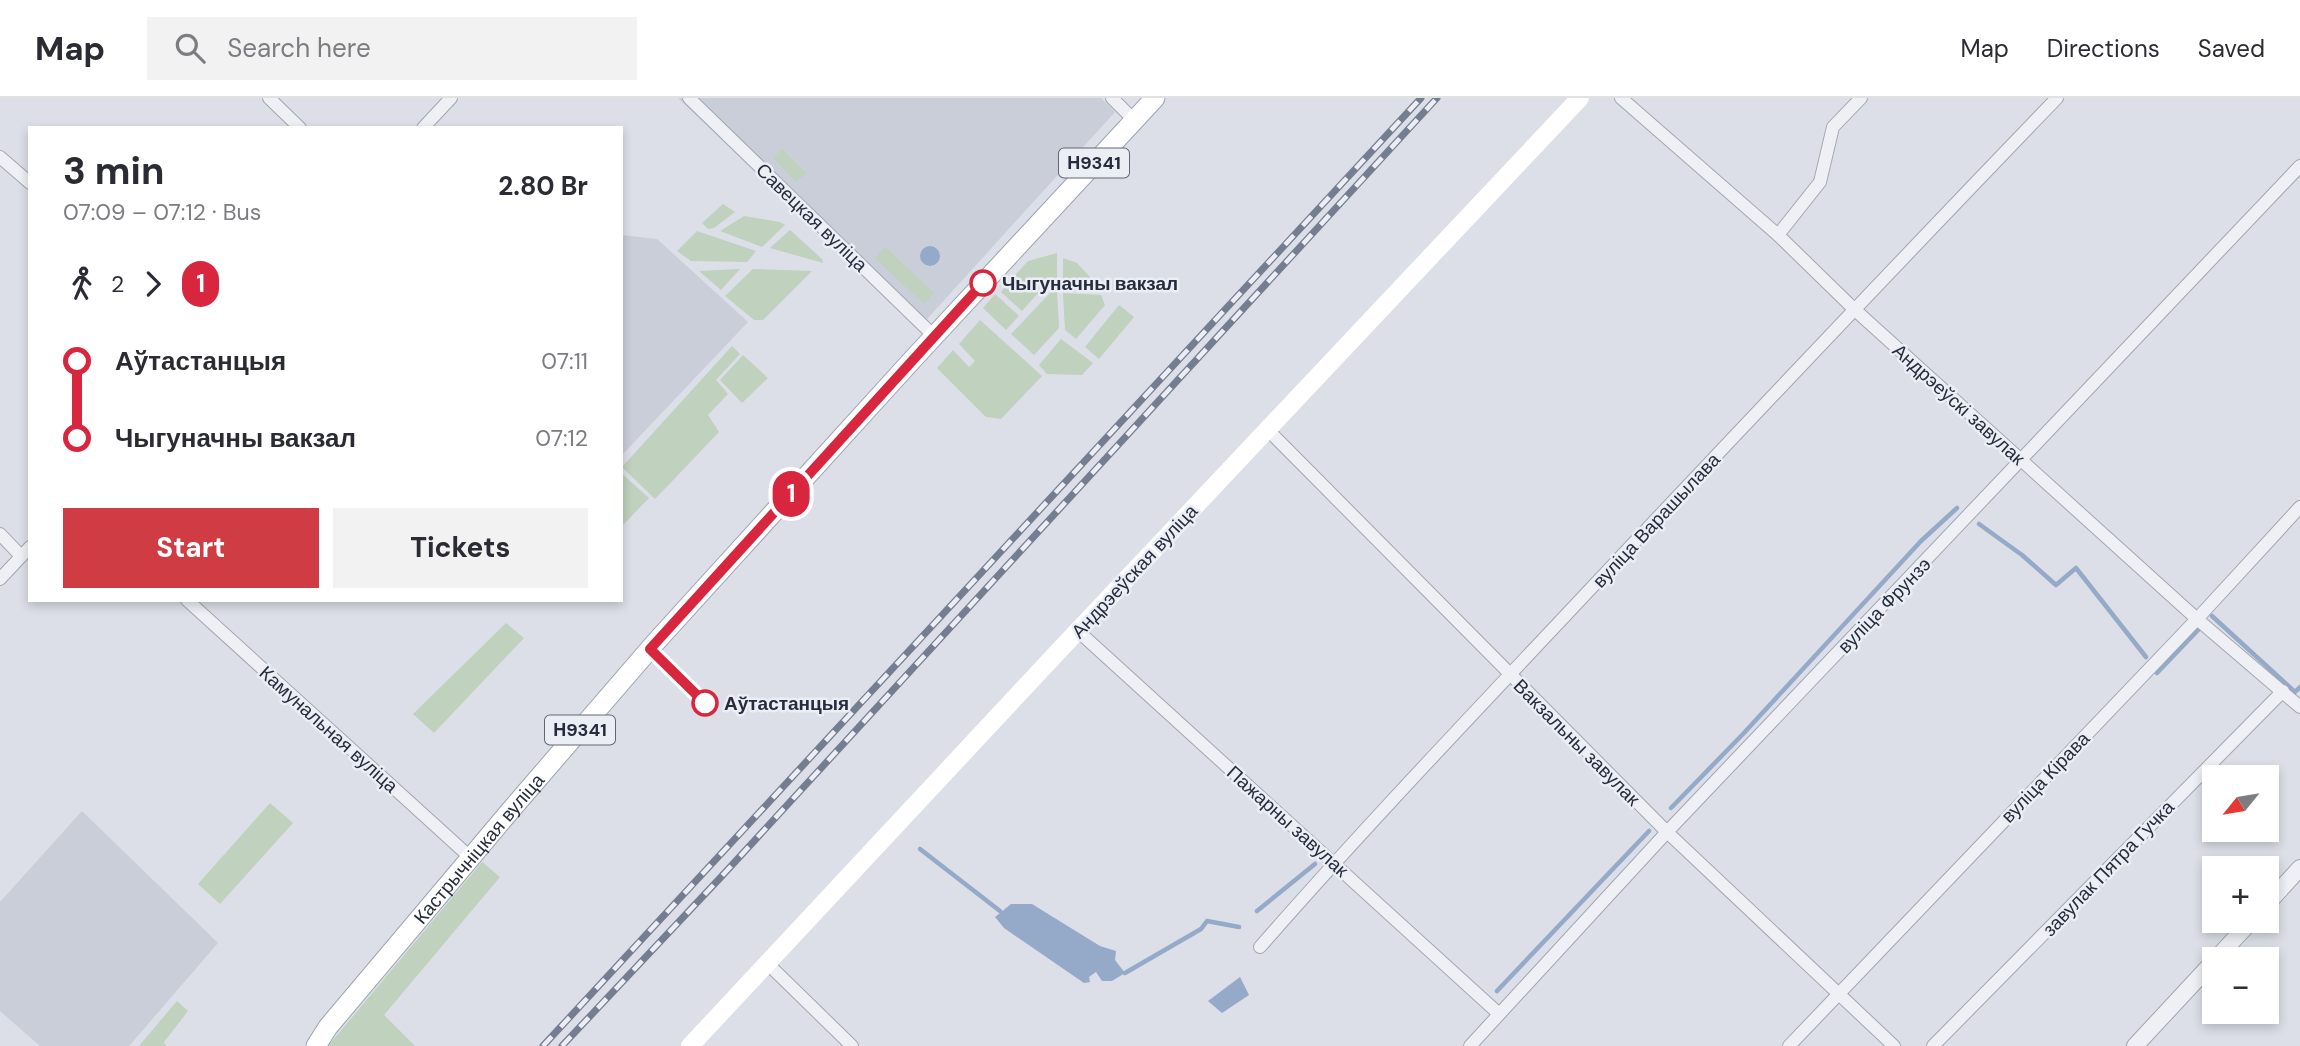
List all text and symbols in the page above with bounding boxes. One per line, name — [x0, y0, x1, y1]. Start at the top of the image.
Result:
search box — [147, 17, 637, 80]
text: Map — [35, 27, 105, 70]
icon: search — [171, 29, 209, 67]
text: Search here — [227, 31, 371, 65]
text: Map — [1961, 33, 2009, 64]
text: Directions — [2047, 33, 2160, 64]
text: Saved — [2198, 33, 2265, 64]
text: 3 min — [63, 146, 164, 196]
road number: Н9341 — [1059, 149, 1129, 178]
street label: Савецкая вуліца — [750, 158, 873, 277]
text: 2.80 Br — [498, 169, 588, 203]
text: 07:09 – 07:12 · Bus — [63, 197, 261, 227]
icon: walk — [63, 265, 101, 303]
icon: forward — [134, 265, 172, 303]
text: 1 — [196, 268, 205, 299]
text: 2 — [111, 269, 124, 299]
marker: Чыгуначны вакзал — [970, 270, 996, 296]
place label: Чыгуначны вакзал — [1002, 271, 1178, 296]
street label: Андрэеўскі завулак — [1887, 338, 2031, 471]
text: Аўтастанцыя — [115, 344, 286, 378]
text: 07:11 — [541, 346, 588, 376]
text: Чыгуначны вакзал — [115, 421, 356, 455]
text: 07:12 — [535, 423, 588, 453]
street label: вуліца Варашылава — [1587, 447, 1726, 593]
line badge: 1 — [768, 471, 814, 517]
text: 1 — [787, 478, 795, 509]
street label: Андрэеўская вуліца — [1066, 499, 1203, 644]
button: Start — [63, 508, 319, 588]
button: Tickets — [333, 508, 588, 588]
street label: вуліца Фрунзэ — [1832, 552, 1936, 659]
street label: Камунальная вуліца — [254, 660, 404, 799]
street label: Вакзальны завулак — [1508, 674, 1646, 812]
marker: Аўтастанцыя — [692, 690, 718, 716]
place label: Аўтастанцыя — [724, 691, 849, 716]
road number: Н9341 — [545, 716, 615, 744]
street label: вуліца Кірава — [1996, 726, 2095, 828]
street label: Пажарны завулак — [1222, 760, 1354, 883]
north arrow — [2202, 765, 2278, 842]
map controls — [2202, 765, 2279, 1024]
street label: Кастрычніцкая вуліца — [408, 768, 550, 929]
street label: завулак Пятра Гучка — [2037, 795, 2180, 942]
button: + — [2202, 856, 2279, 933]
button: − — [2202, 947, 2279, 1024]

